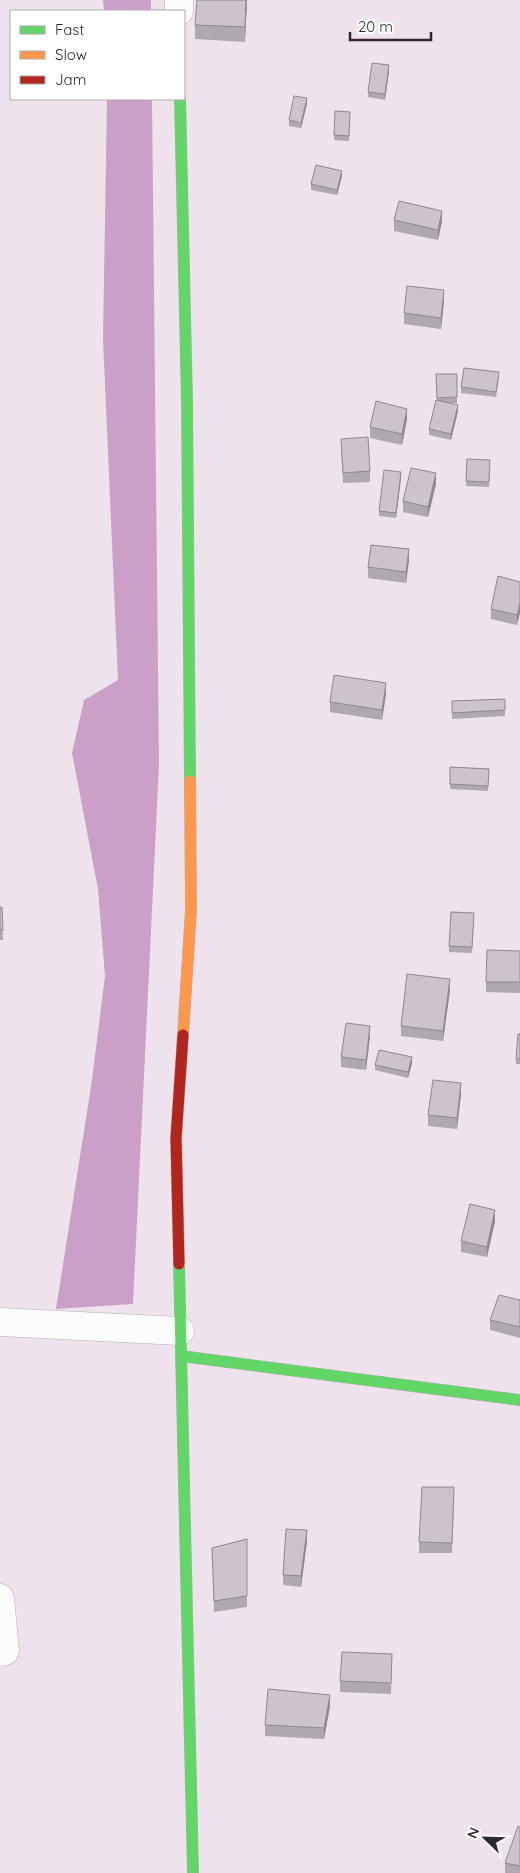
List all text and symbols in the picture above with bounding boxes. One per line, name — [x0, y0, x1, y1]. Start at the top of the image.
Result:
legend — [10, 10, 185, 100]
scale bar — [350, 10, 431, 42]
text: 20 m — [358, 17, 393, 36]
text: Fast — [55, 20, 84, 39]
text: Slow — [55, 45, 87, 64]
text: Jam — [55, 70, 86, 89]
north arrow — [460, 1813, 510, 1863]
text: N — [463, 1825, 483, 1841]

